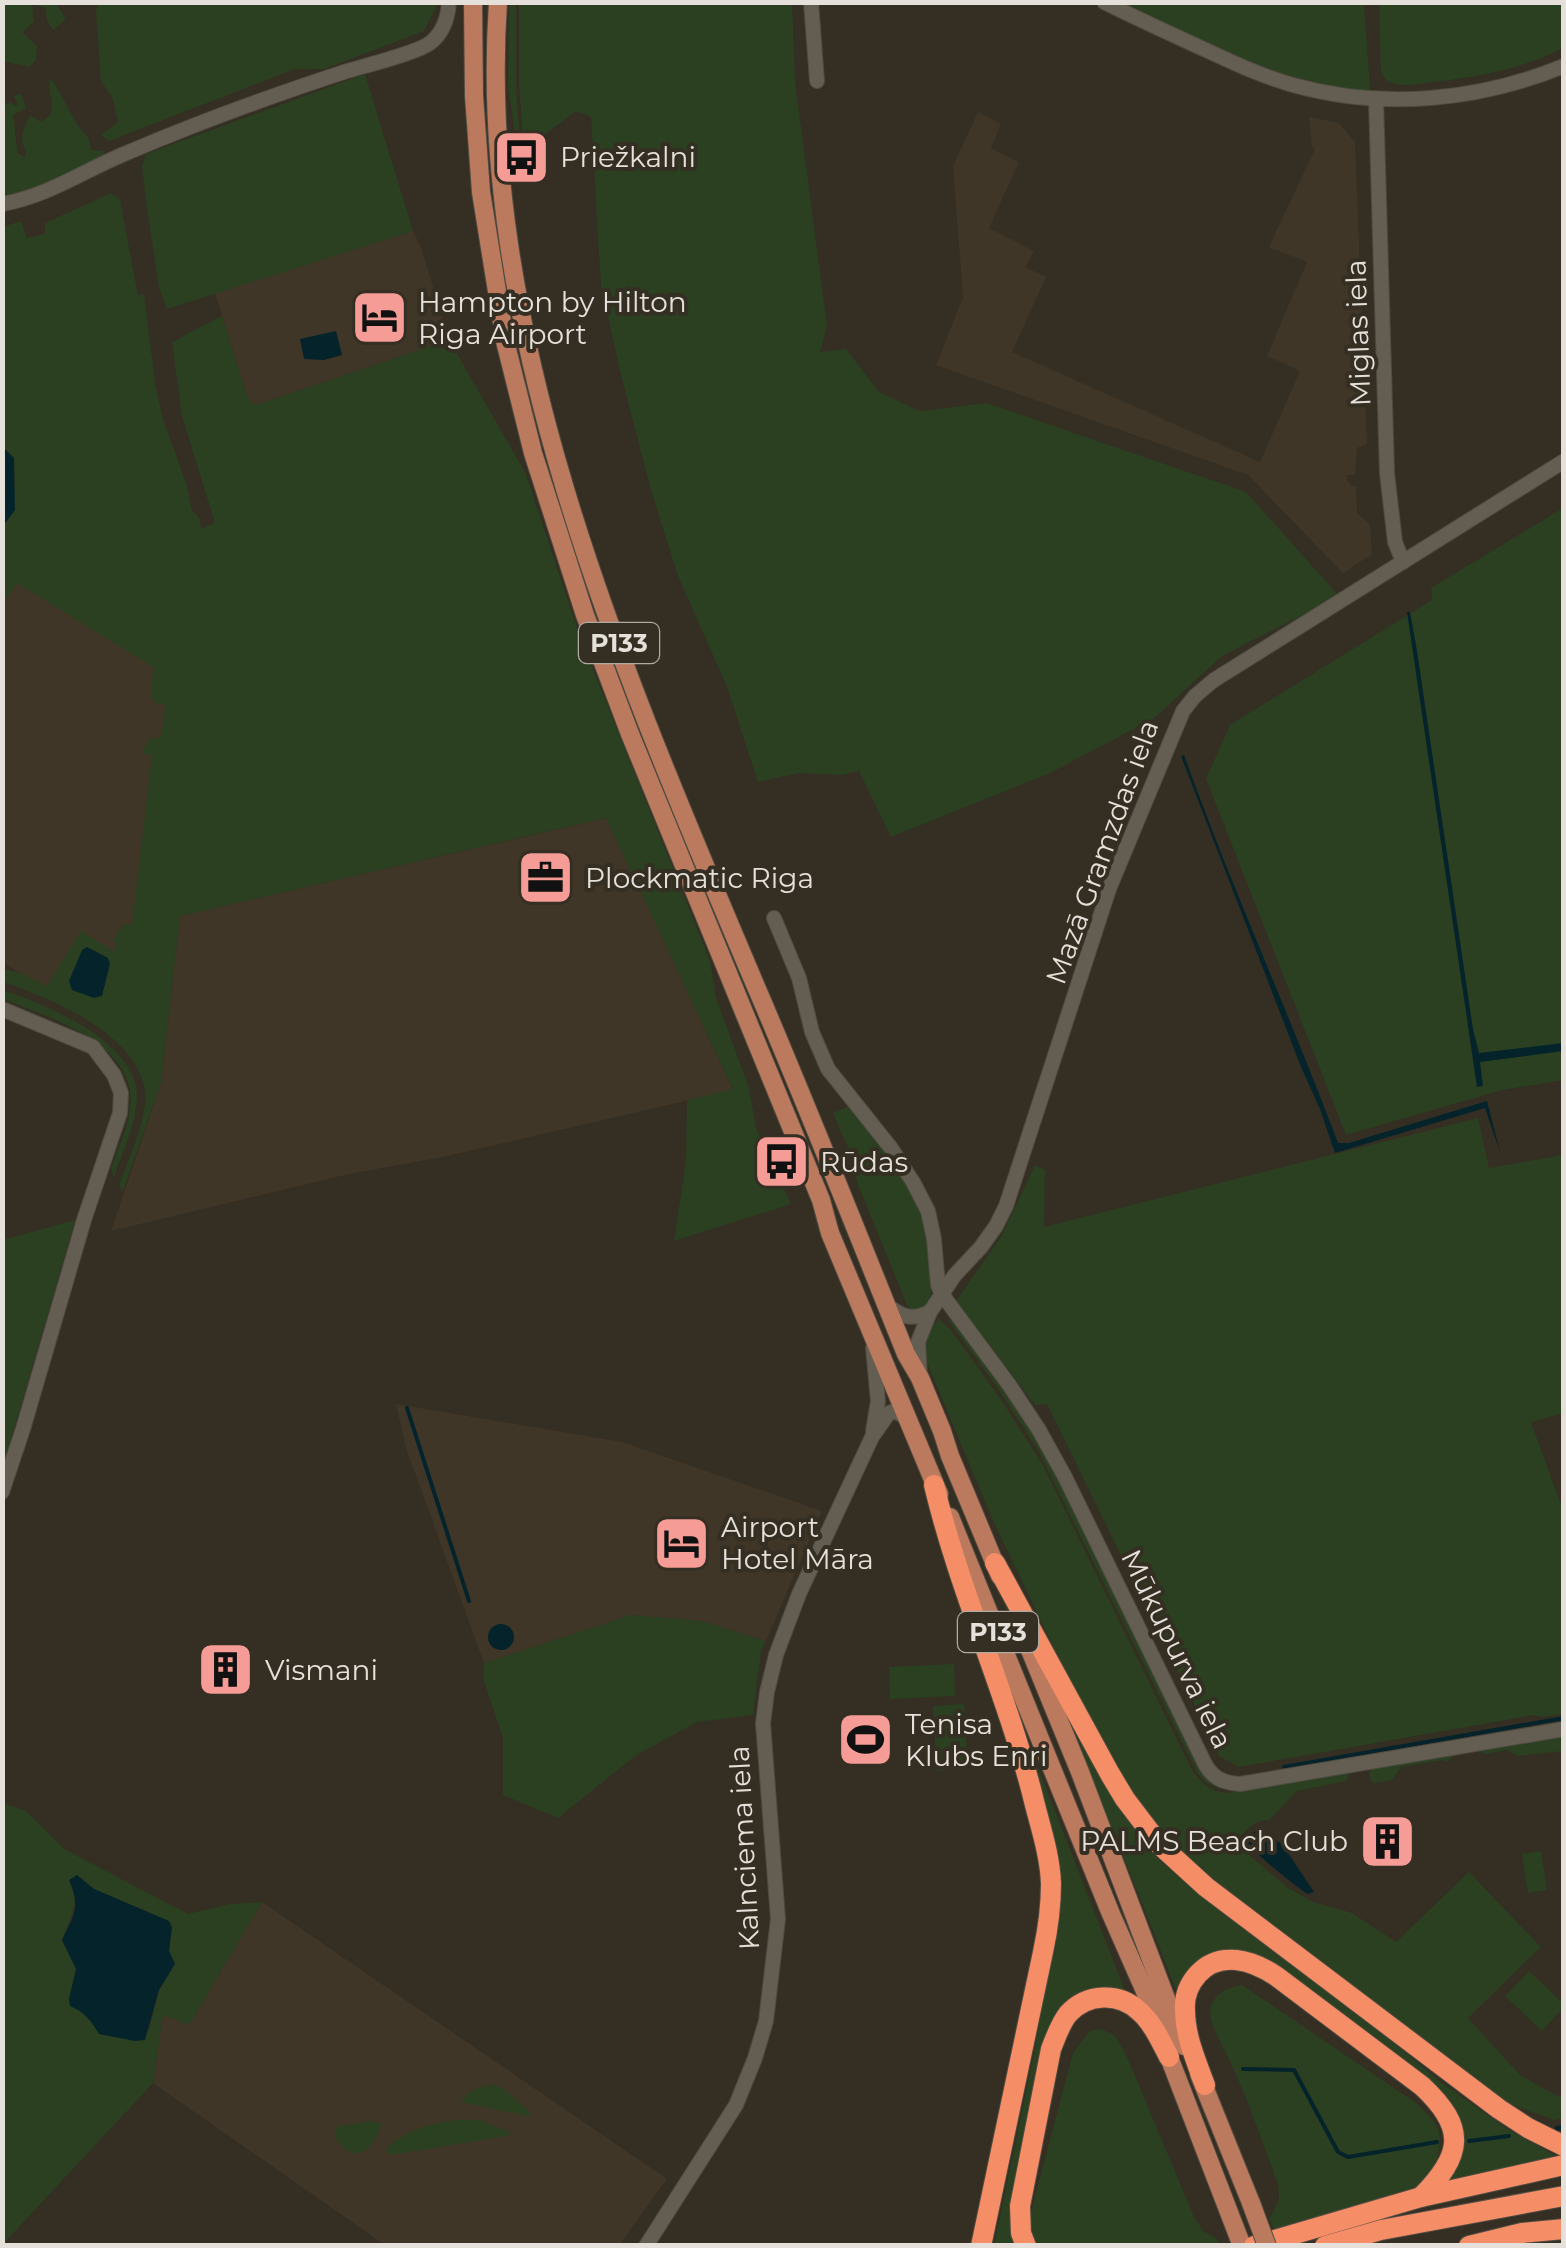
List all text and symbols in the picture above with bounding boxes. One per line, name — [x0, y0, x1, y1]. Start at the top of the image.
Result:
bus stop icon: Priežkalni — [491, 127, 551, 187]
place label: Priežkalni — [560, 140, 696, 174]
street label: Miglas iela — [1338, 259, 1378, 407]
place label: Hampton by Hilton Riga Airport — [418, 285, 687, 351]
hotel icon: Hampton by Hilton Riga Airport — [349, 288, 409, 348]
road number: P133 — [579, 623, 659, 663]
street label: Mazā Gramzdas iela — [1038, 715, 1166, 989]
office icon: Plockmatic Riga — [516, 848, 576, 908]
place label: Plockmatic Riga — [585, 861, 814, 895]
bus stop icon: Rūdas — [751, 1132, 811, 1192]
place label: Rūdas — [820, 1145, 908, 1179]
place label: Airport Hotel Māra — [721, 1510, 874, 1576]
hotel icon: Airport Hotel Māra — [652, 1513, 712, 1573]
street label: Mūkupurva iela — [1114, 1544, 1240, 1754]
road number: P133 — [958, 1612, 1038, 1652]
building icon: Vismani — [196, 1640, 256, 1700]
place label: Vismani — [265, 1653, 378, 1687]
place label: Tenisa Klubs Enri — [905, 1707, 1047, 1773]
sports icon: Tenisa Klubs Enri — [836, 1710, 896, 1770]
street label: Kalnciema iela — [722, 1745, 766, 1951]
building icon: PALMS Beach Club — [1357, 1811, 1417, 1871]
place label: PALMS Beach Club — [1080, 1824, 1348, 1858]

